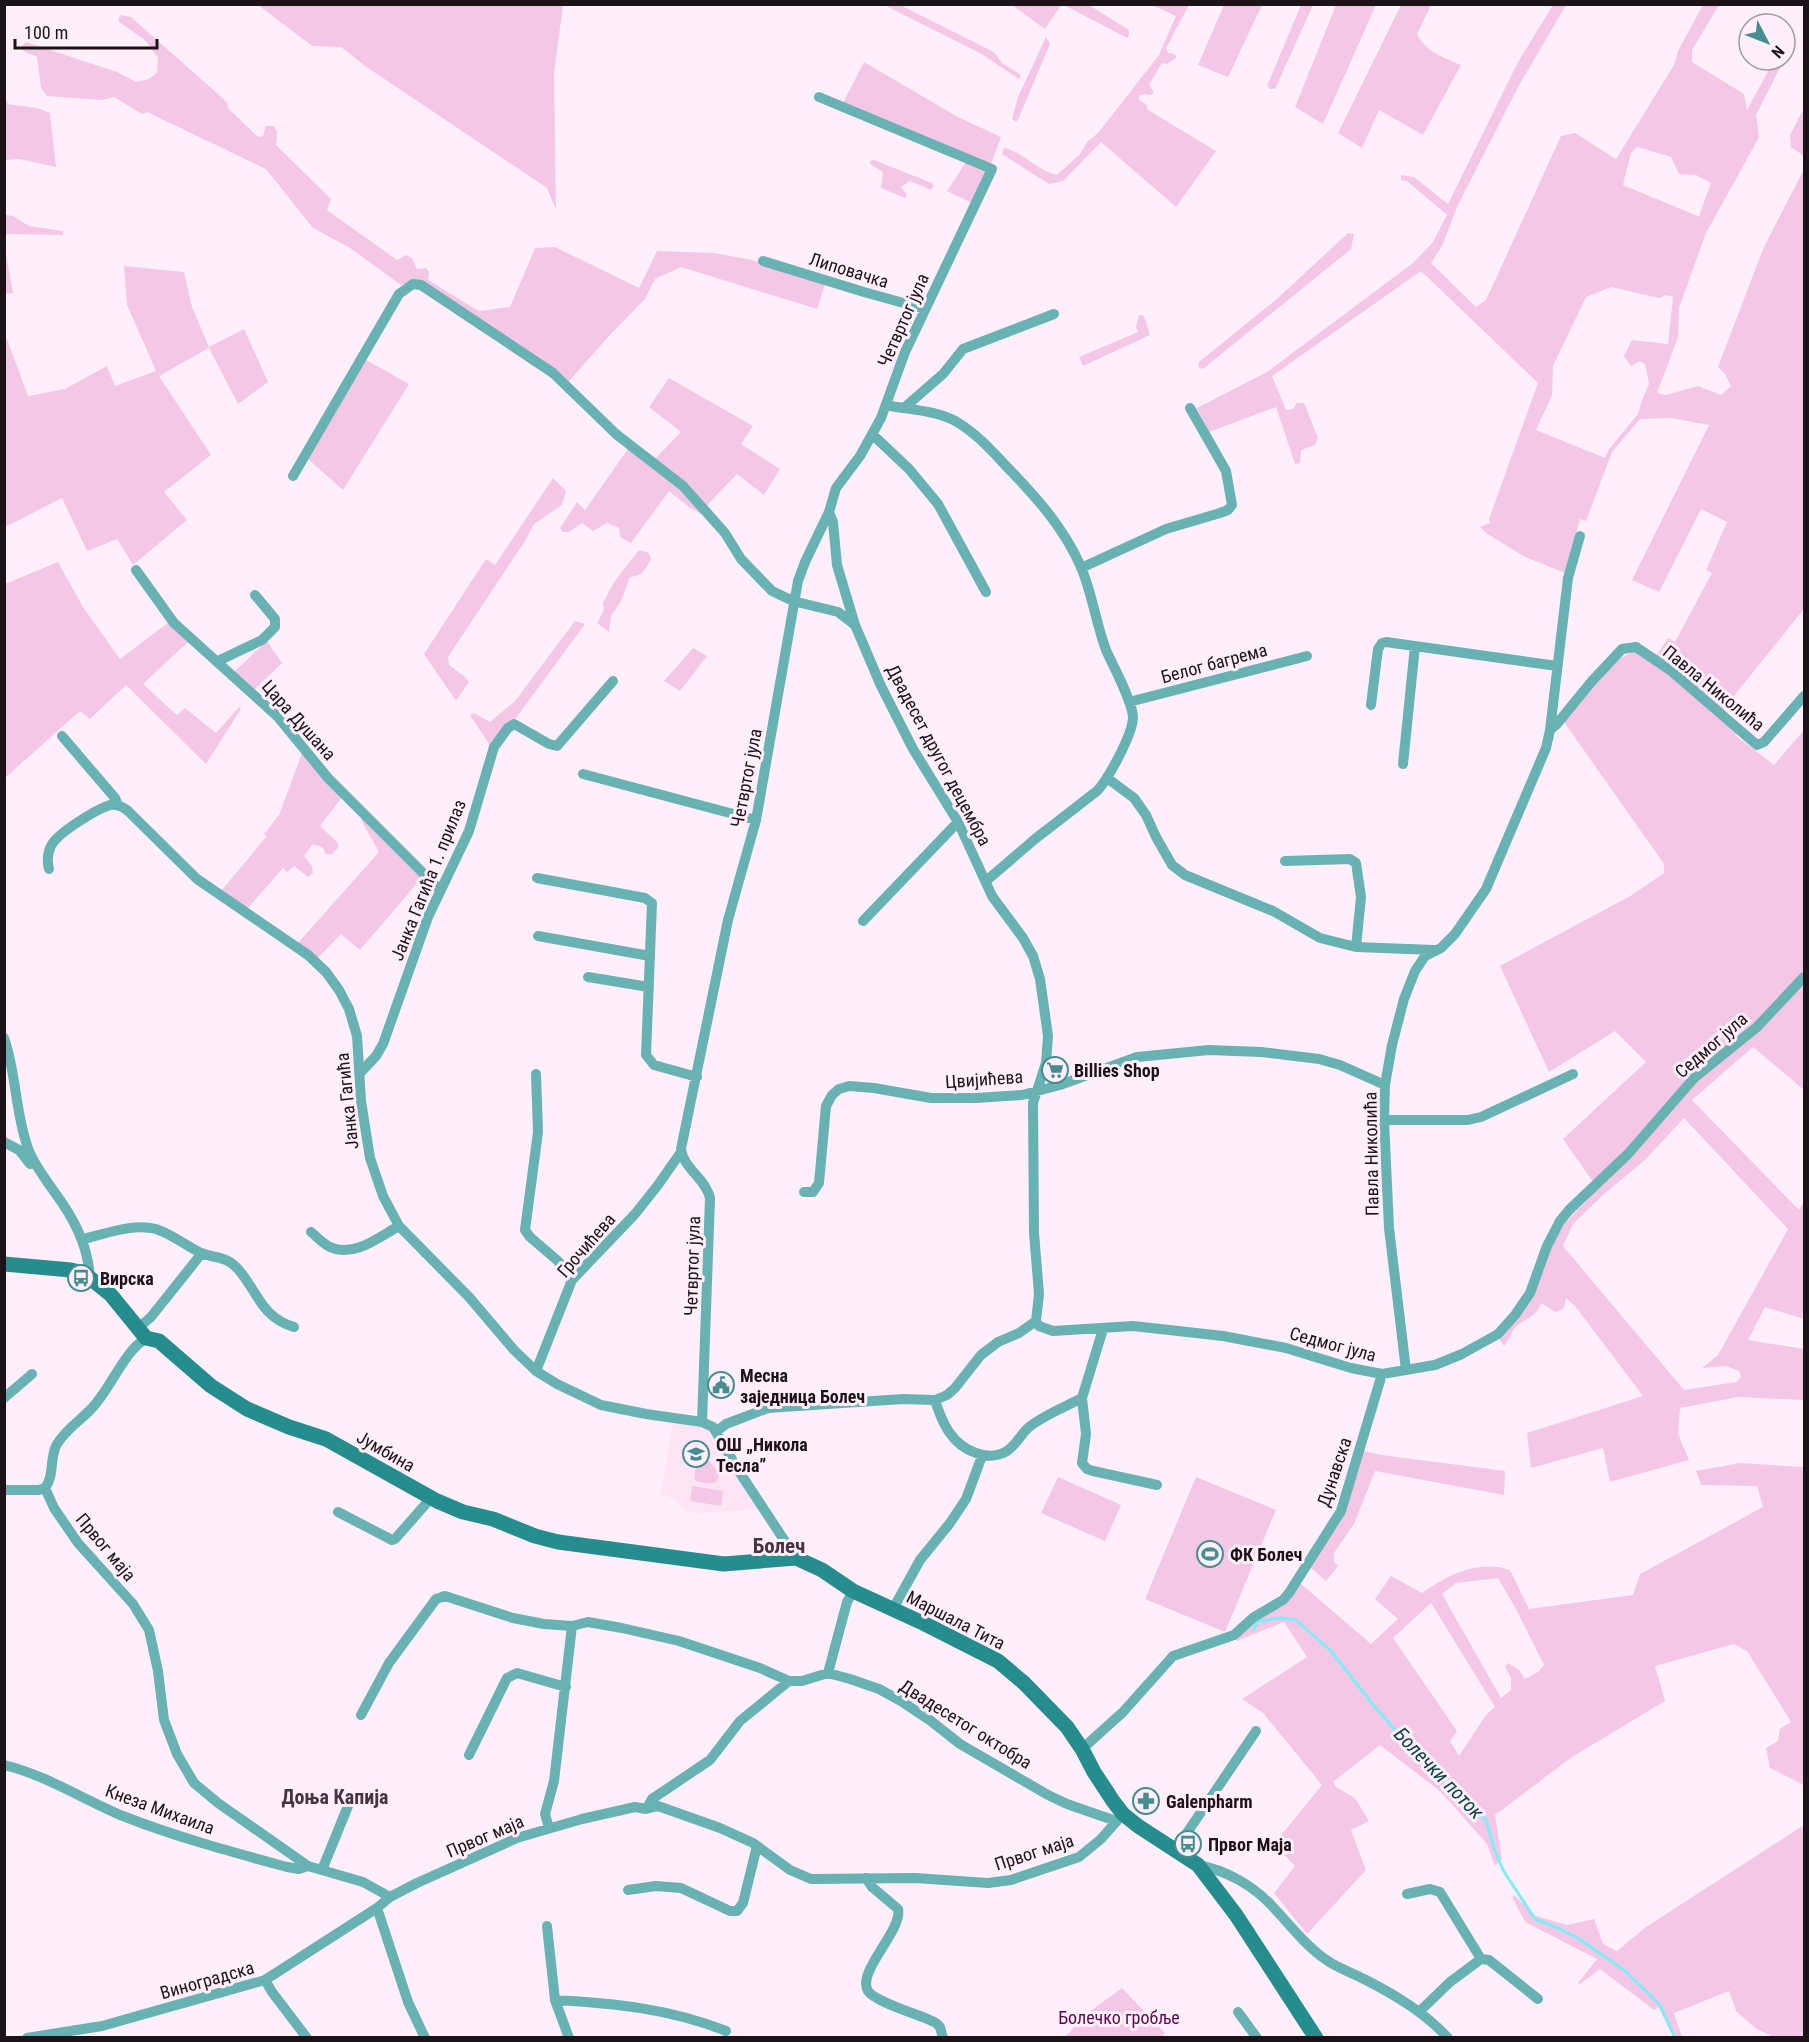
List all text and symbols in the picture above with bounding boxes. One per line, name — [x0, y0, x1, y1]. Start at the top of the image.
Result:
scale bar — [15, 12, 158, 50]
north arrow — [1737, 12, 1797, 72]
text: 100 m — [24, 22, 68, 43]
text: N — [1767, 42, 1788, 62]
street label: Липовачка — [807, 248, 891, 292]
street label: Четвртог јула — [873, 270, 933, 370]
street label: Белог багрема — [1159, 639, 1269, 687]
street label: Павла Николића — [1659, 641, 1769, 735]
street label: Двадесет другог децембра — [882, 661, 996, 849]
street label: Цара Душана — [258, 676, 340, 764]
street label: Четвртог јула — [726, 727, 766, 829]
street label: Јанка Гагића 1. прилаз — [386, 796, 470, 964]
street label: Седмог јула — [1671, 1008, 1751, 1082]
street label: Јанка Гагића — [331, 1052, 363, 1150]
supermarket icon: Billies Shop — [1040, 1055, 1070, 1085]
place label: Billies Shop — [1074, 1060, 1160, 1081]
street label: Цвијићева — [944, 1066, 1024, 1092]
street label: Павла Николића — [1359, 1092, 1383, 1216]
street label: Грочићева — [553, 1209, 619, 1281]
street label: Четвртог јула — [680, 1216, 704, 1316]
bus stop icon: Вирска — [66, 1263, 96, 1293]
place label: Вирска — [100, 1268, 154, 1289]
street label: Седмог јула — [1287, 1322, 1379, 1366]
place label: Месна заједница Болеч — [740, 1365, 865, 1407]
public building icon: Месна заједница Болеч — [706, 1370, 736, 1400]
street label: Јумбина — [353, 1426, 419, 1476]
place label: ОШ „Никола Тесла” — [716, 1434, 808, 1476]
street label: Дунавска — [1312, 1435, 1356, 1509]
school or university icon: ОШ „Никола Тесла” — [681, 1439, 711, 1469]
street label: Првог маја — [72, 1509, 140, 1585]
district label: Болеч — [753, 1534, 805, 1558]
sports icon: ФК Болеч — [1195, 1539, 1225, 1569]
place label: ФК Болеч — [1230, 1544, 1302, 1565]
street label: Маршала Тита — [903, 1586, 1009, 1654]
street label: Двадесетог октобра — [896, 1675, 1036, 1773]
water label: Болечки поток — [1389, 1722, 1489, 1825]
street label: Кнеза Михаила — [103, 1780, 217, 1838]
district label: Доња Капија — [282, 1785, 389, 1809]
pharmacy icon: Galenpharm — [1131, 1786, 1161, 1816]
place label: Galenpharm — [1166, 1791, 1253, 1812]
street label: Првог маја — [443, 1810, 527, 1862]
street label: Првог маја — [992, 1829, 1076, 1875]
bus stop icon: Првог Маја — [1173, 1829, 1203, 1859]
place label: Првог Маја — [1208, 1834, 1292, 1855]
street label: Виноградска — [158, 1957, 256, 2003]
park label: Болечко гробље — [1058, 2007, 1180, 2028]

